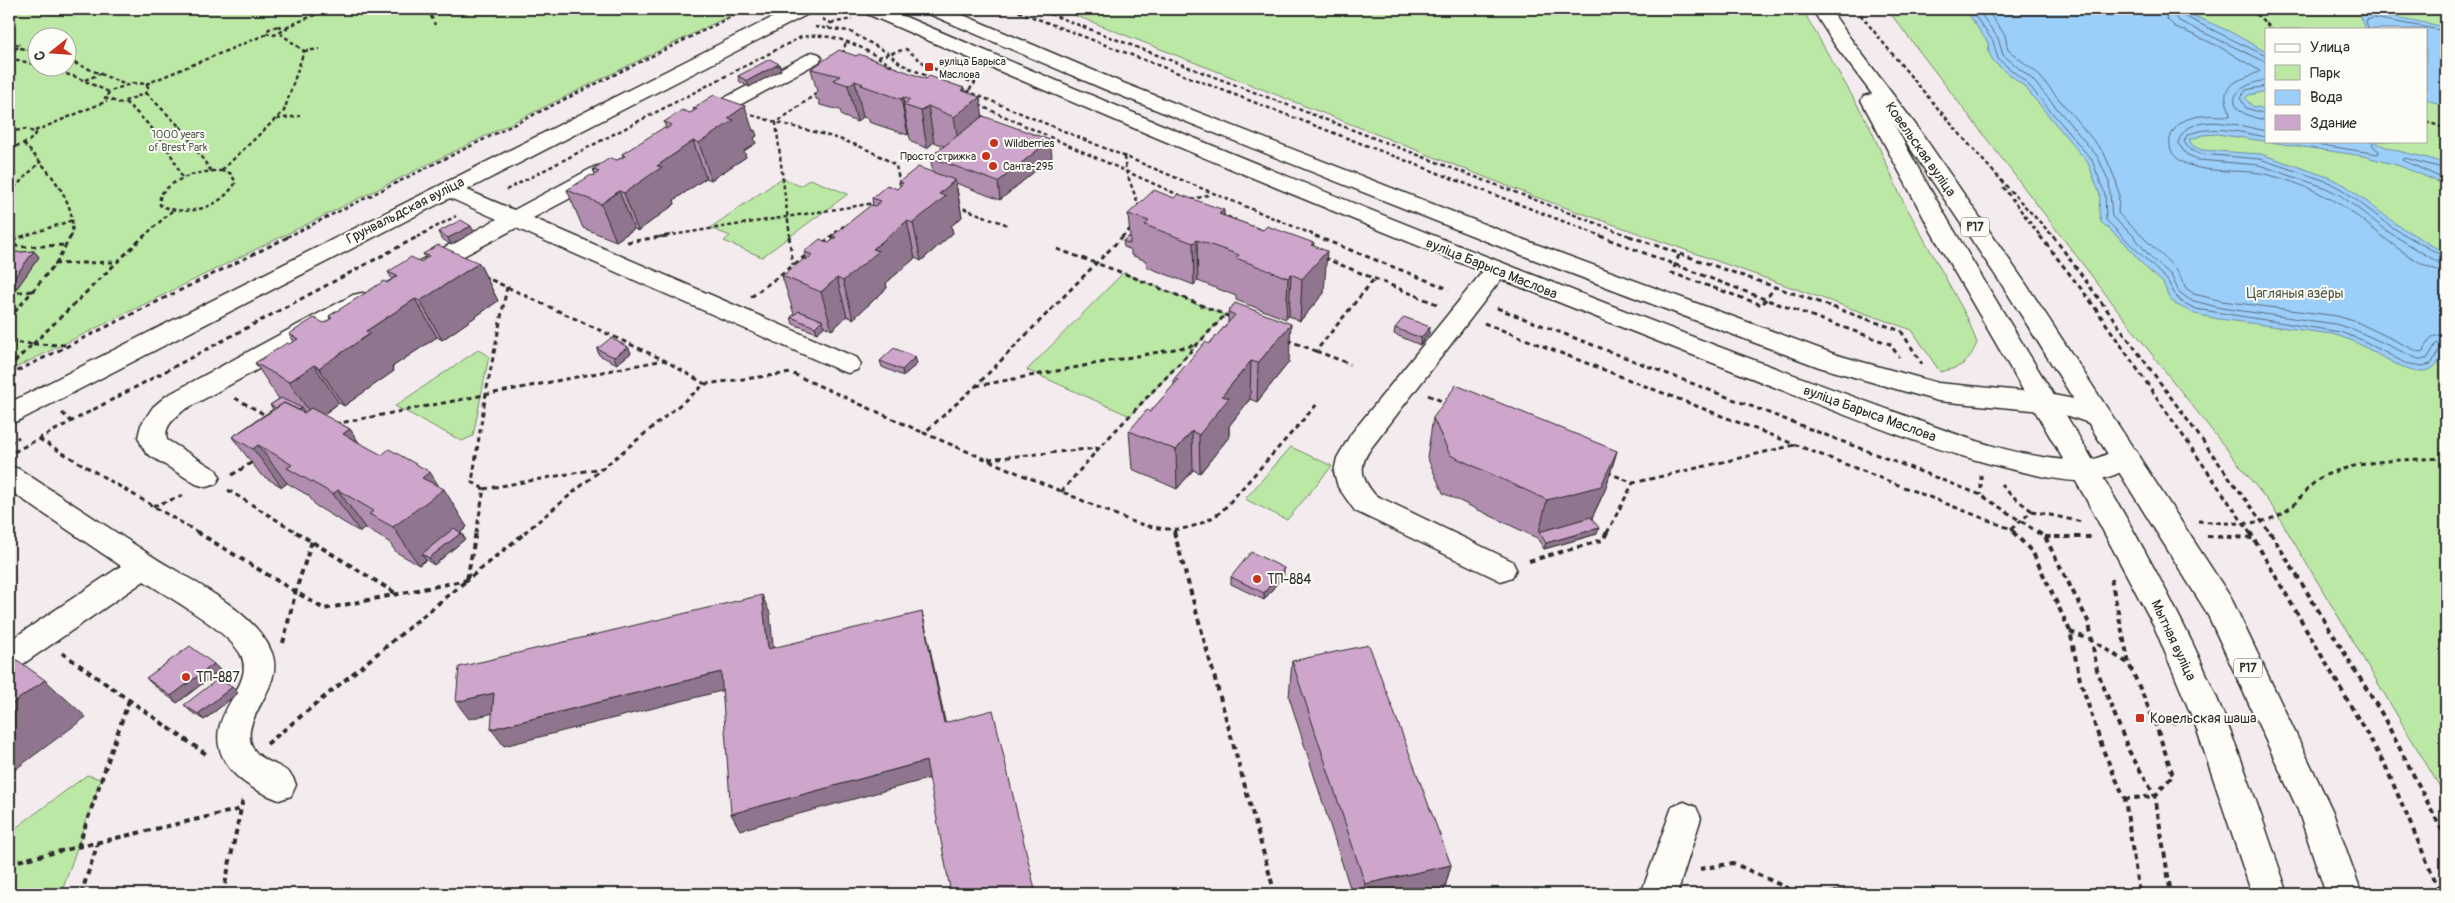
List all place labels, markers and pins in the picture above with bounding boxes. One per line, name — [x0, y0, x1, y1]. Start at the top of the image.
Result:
place label: вуліца Барыса Маслова — [939, 55, 1006, 81]
marker: вуліца Барыса Маслова — [923, 61, 935, 73]
marker: Wildberries — [988, 137, 1000, 149]
place label: Wildberries — [1004, 137, 1054, 150]
place label: Просто стрижка — [900, 150, 976, 163]
marker: Просто стрижка — [980, 150, 992, 162]
marker: Санта-295 — [987, 160, 999, 172]
place label: Санта-295 — [1003, 160, 1054, 173]
place label: ТП-884 — [1267, 571, 1311, 588]
marker: ТП-884 — [1251, 573, 1263, 585]
place label: ТП-887 — [196, 669, 240, 686]
marker: ТП-887 — [180, 671, 192, 683]
place label: Ковельская шаша — [2150, 710, 2256, 727]
marker: Ковельская шаша — [2134, 712, 2146, 724]

